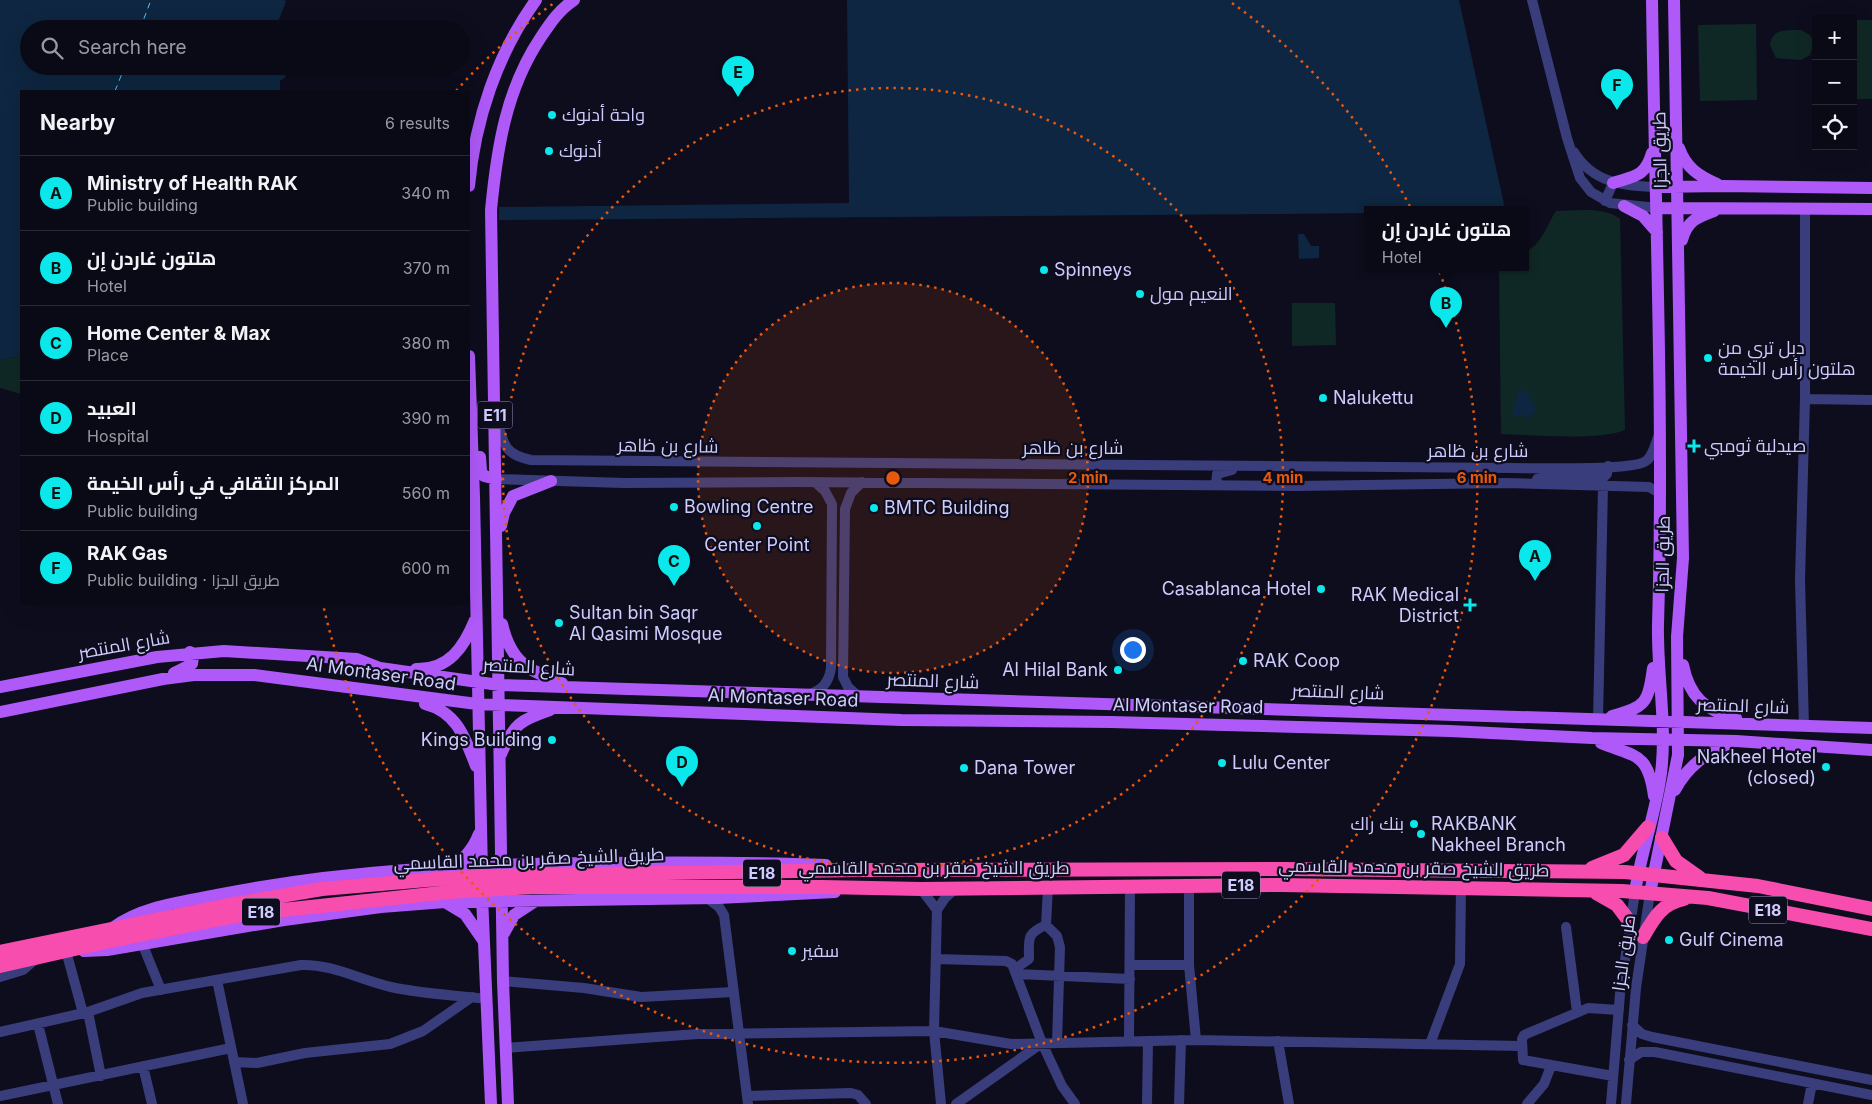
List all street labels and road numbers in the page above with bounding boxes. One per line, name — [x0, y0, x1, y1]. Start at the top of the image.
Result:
street label: طريق الجزا — [1648, 111, 1673, 189]
road number: E11 — [478, 402, 512, 428]
street label: شارع بن ظاهر — [616, 434, 719, 459]
street label: شارع بن ظاهر — [1022, 437, 1123, 460]
street label: شارع بن ظاهر — [1427, 440, 1528, 463]
street label: طريق الجزا — [1651, 515, 1676, 593]
street label: شارع المنتصر — [76, 626, 172, 665]
street label: Al Montaser Road — [305, 653, 457, 694]
street label: شارع المنتصر — [481, 654, 576, 681]
street label: شارع المنتصر — [885, 668, 980, 695]
street label: شارع المنتصر — [1290, 679, 1385, 706]
street label: Al Montaser Road — [707, 684, 859, 711]
street label: شارع المنتصر — [1695, 693, 1790, 720]
street label: Al Montaser Road — [1112, 694, 1264, 717]
street label: طريق الشيخ صقر بن محمد القاسمي — [393, 843, 665, 878]
street label: طريق الشيخ صقر بن محمد القاسمي — [1278, 855, 1550, 884]
street label: طريق الشيخ صقر بن محمد القاسمي — [798, 857, 1070, 882]
road number: E18 — [743, 860, 781, 886]
road number: E18 — [1222, 872, 1260, 898]
road number: E18 — [1749, 896, 1787, 924]
road number: E18 — [242, 899, 280, 926]
street label: طريق الجزا — [1608, 913, 1641, 993]

